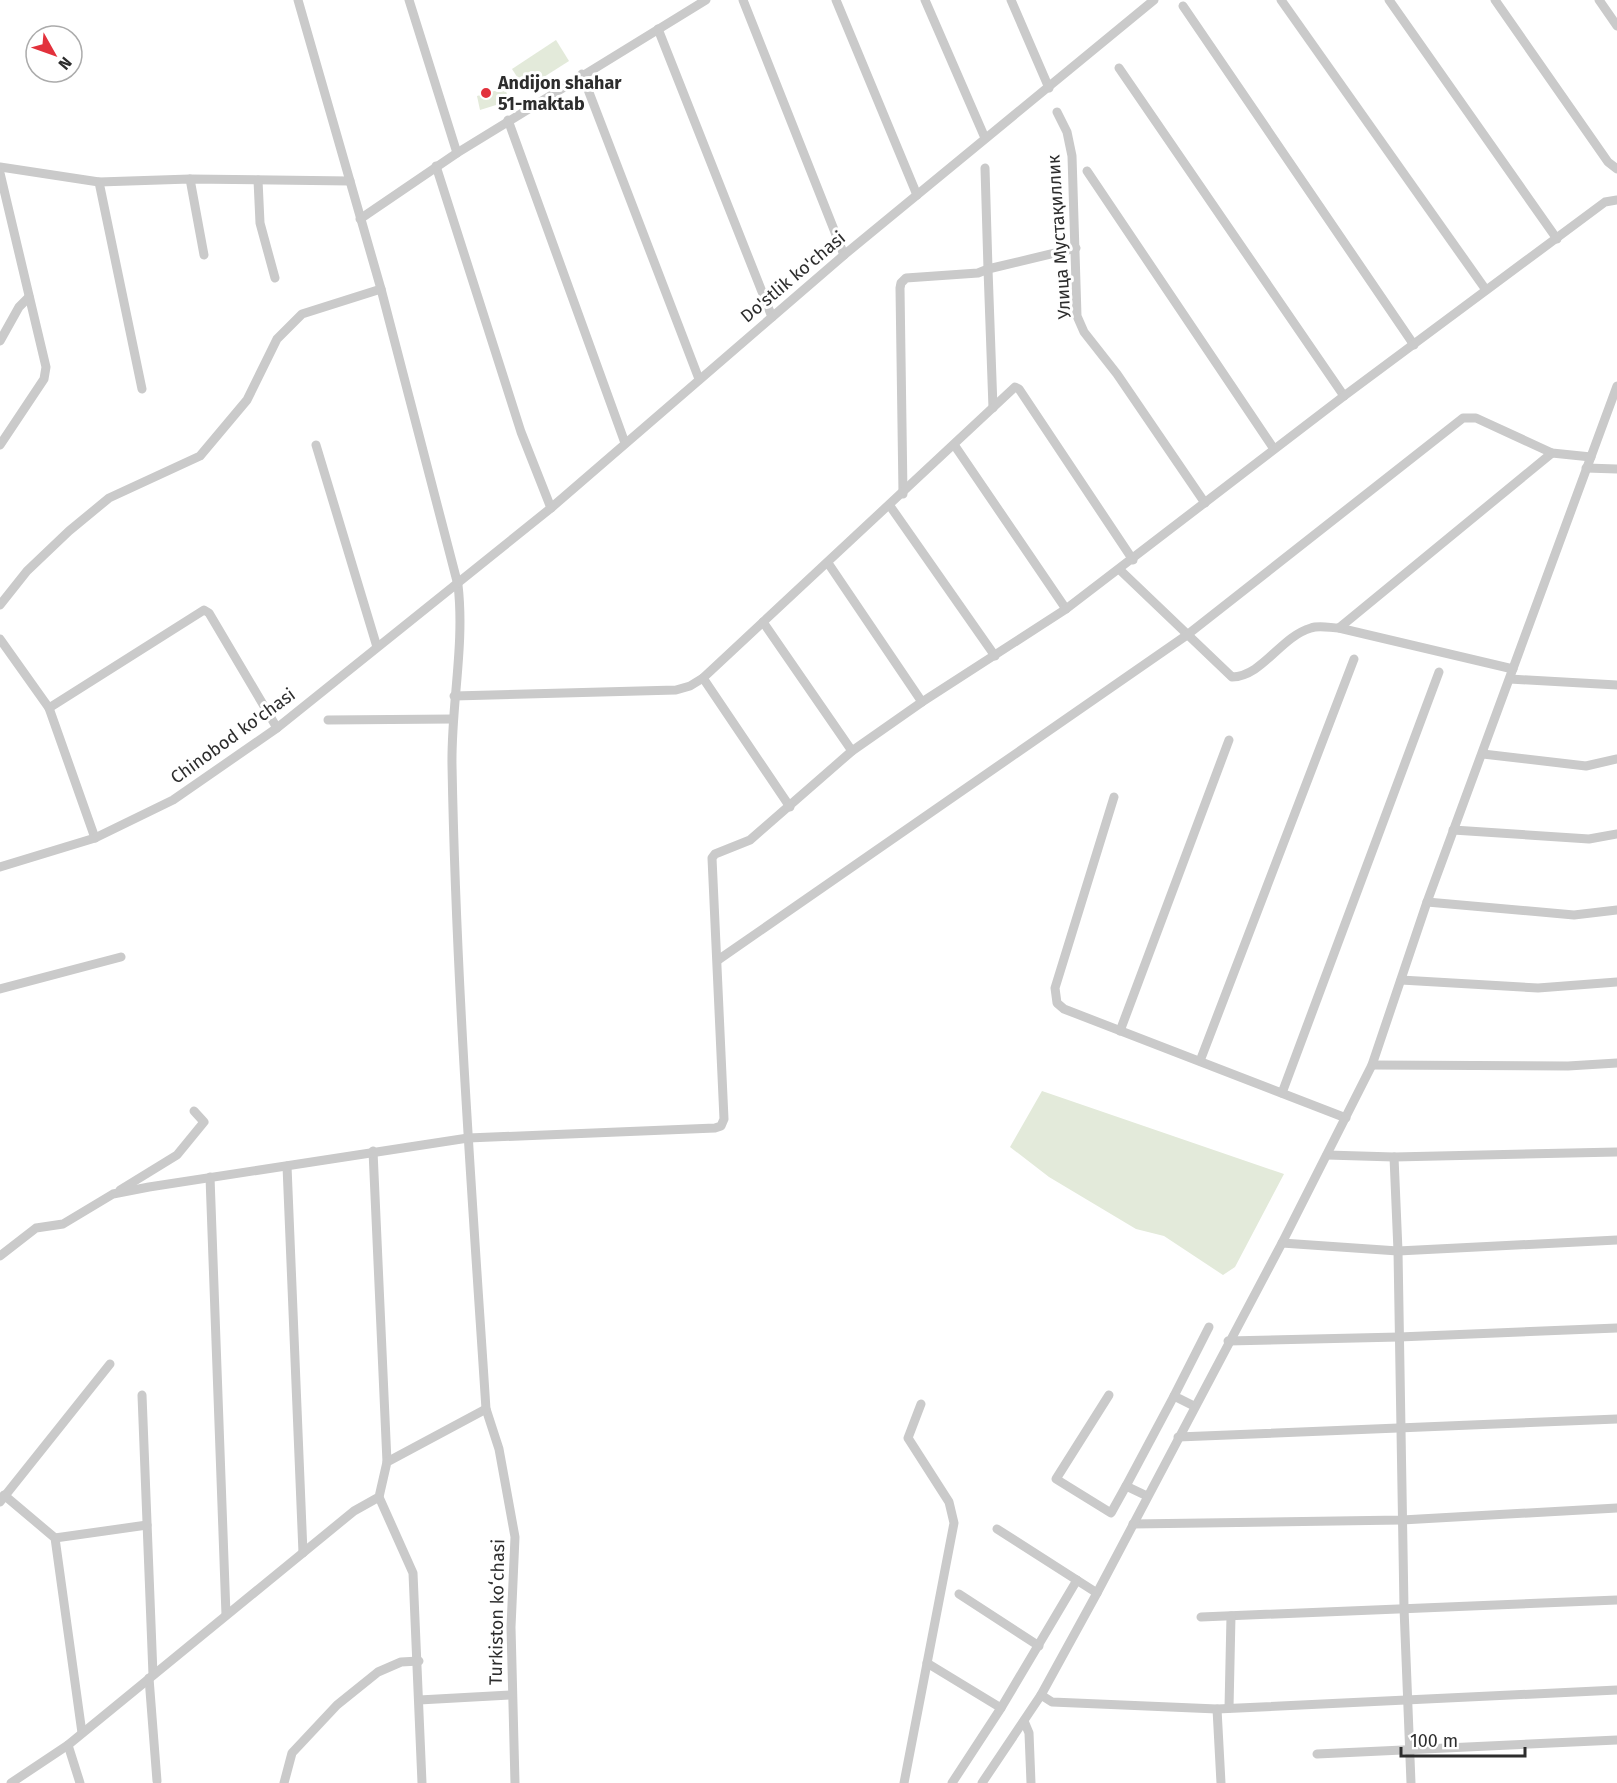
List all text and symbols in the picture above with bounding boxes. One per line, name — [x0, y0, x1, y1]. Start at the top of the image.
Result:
north arrow — [24, 24, 84, 84]
text: N — [54, 53, 76, 73]
place label: Andijon shahar 51-maktab — [497, 72, 622, 115]
marker: Andijon shahar 51-maktab — [479, 86, 493, 100]
street label: Улица Мустақиллик — [1042, 153, 1076, 320]
street label: Do'stlik ko'chasi — [736, 227, 850, 327]
street label: Chinobod ko'chasi — [166, 683, 300, 789]
street label: Turkiston koʻchasi — [485, 1539, 509, 1685]
scale bar — [1401, 1720, 1526, 1758]
text: 100 m — [1410, 1730, 1458, 1752]

